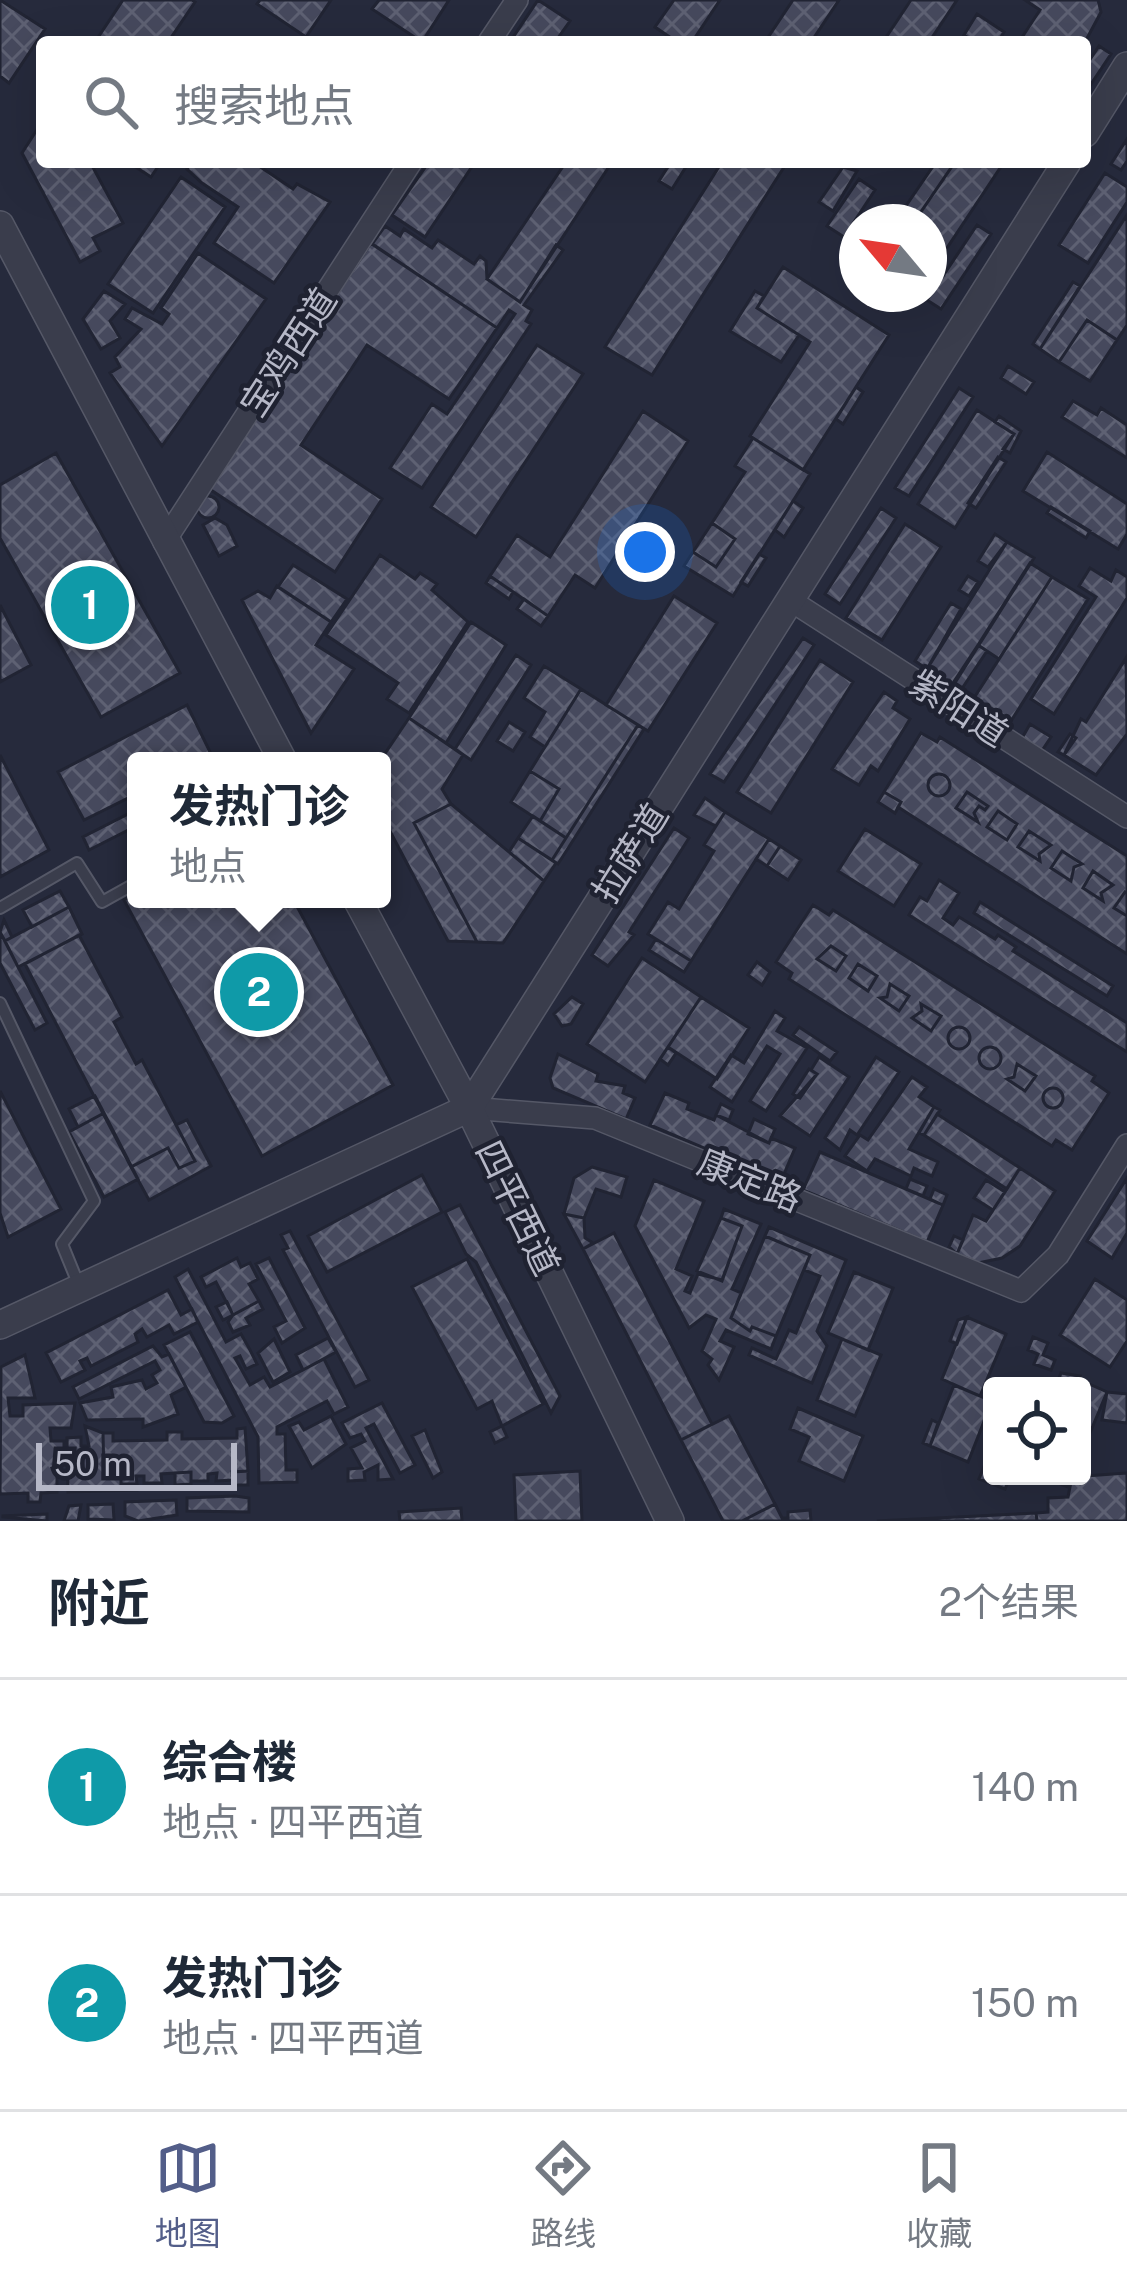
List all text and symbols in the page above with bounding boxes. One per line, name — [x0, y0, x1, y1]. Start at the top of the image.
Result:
search box — [36, 36, 1091, 168]
icon: search — [78, 69, 144, 135]
text: 搜索地点 — [174, 79, 354, 132]
north arrow — [839, 204, 947, 312]
street label: 宝鸡西道 — [231, 280, 345, 424]
your location — [615, 522, 675, 582]
pin: 1 — [51, 560, 129, 650]
street label: 紫阳道 — [902, 661, 1016, 755]
popup — [127, 752, 391, 908]
text: 发热门诊 — [169, 779, 349, 832]
street label: 拉萨道 — [584, 796, 676, 910]
text: 地点 — [169, 843, 247, 889]
pin: 2 — [220, 947, 298, 1037]
street label: 四平西道 — [468, 1134, 568, 1282]
street label: 康定路 — [692, 1140, 808, 1220]
map controls — [983, 1377, 1091, 1485]
button: locate — [983, 1377, 1091, 1485]
scale bar — [36, 1437, 237, 1490]
text: 50 m — [54, 1445, 132, 1483]
text: 附近 — [48, 1573, 150, 1632]
text: 2个结果 — [939, 1579, 1079, 1625]
text: 综合楼 — [162, 1735, 297, 1788]
text: 1 — [79, 1764, 95, 1810]
text: 140 m — [972, 1764, 1079, 1810]
text: 地点 · 四平西道 — [162, 1799, 424, 1845]
text: 发热门诊 — [162, 1951, 342, 2004]
text: 2 — [75, 1980, 99, 2026]
text: 150 m — [971, 1980, 1079, 2026]
text: 地点 · 四平西道 — [162, 2015, 424, 2061]
tab: 地图 — [155, 2135, 221, 2255]
tab: 路线 — [530, 2135, 596, 2255]
tab: 收藏 — [906, 2135, 972, 2255]

